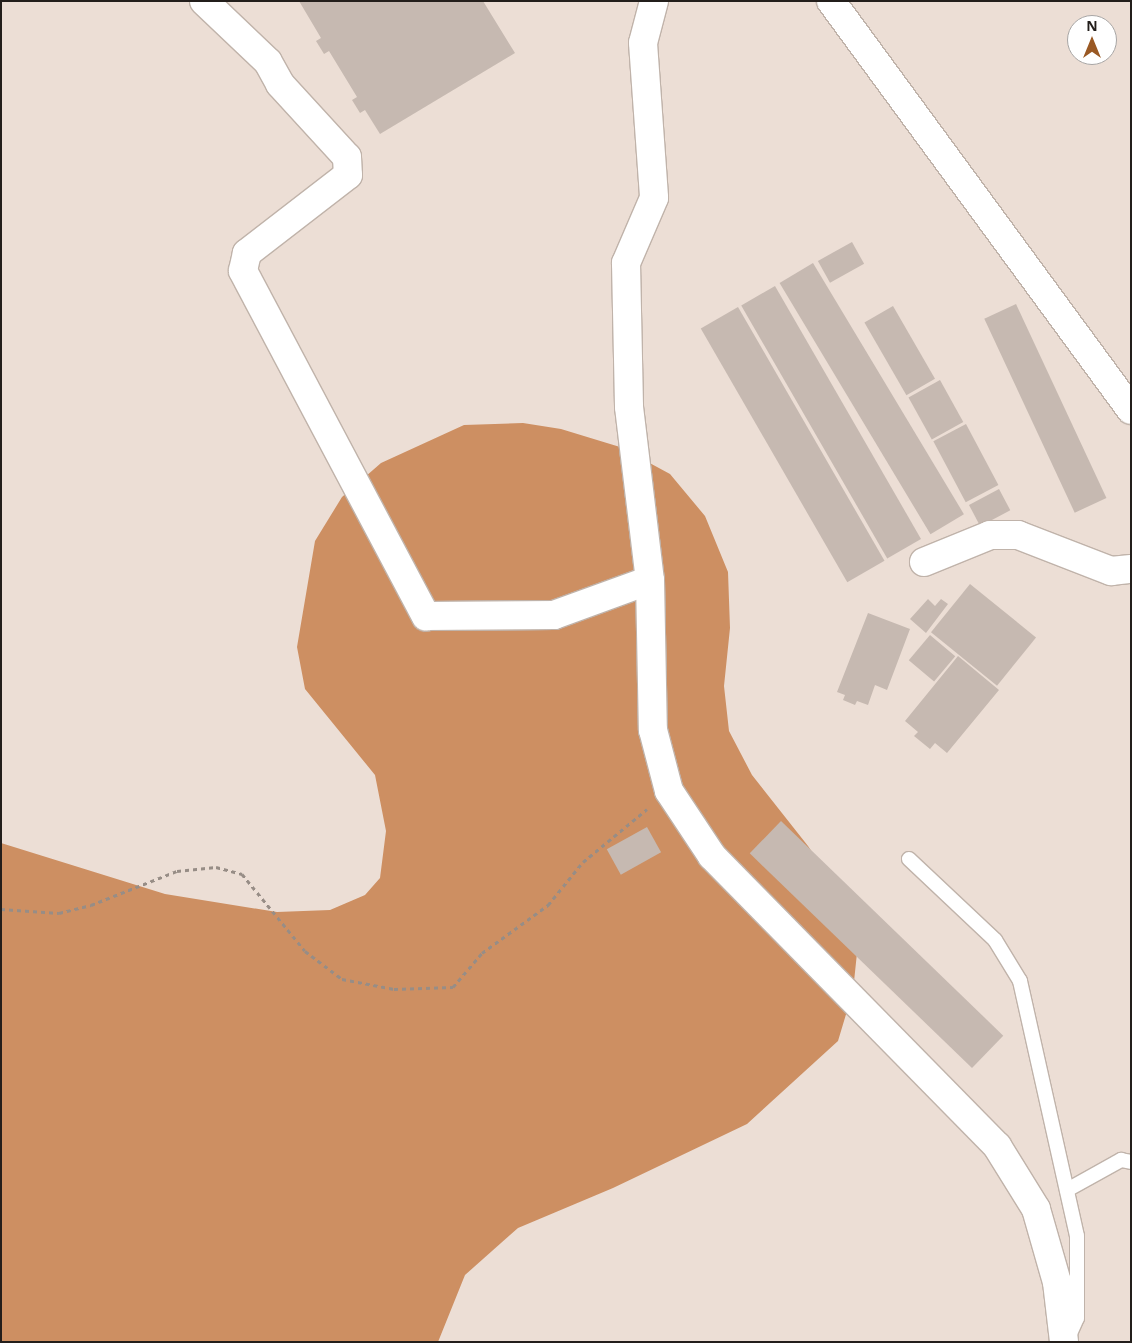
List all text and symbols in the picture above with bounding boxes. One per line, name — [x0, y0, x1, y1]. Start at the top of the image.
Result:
north arrow — [1067, 15, 1117, 65]
text: N — [1086, 16, 1098, 35]

